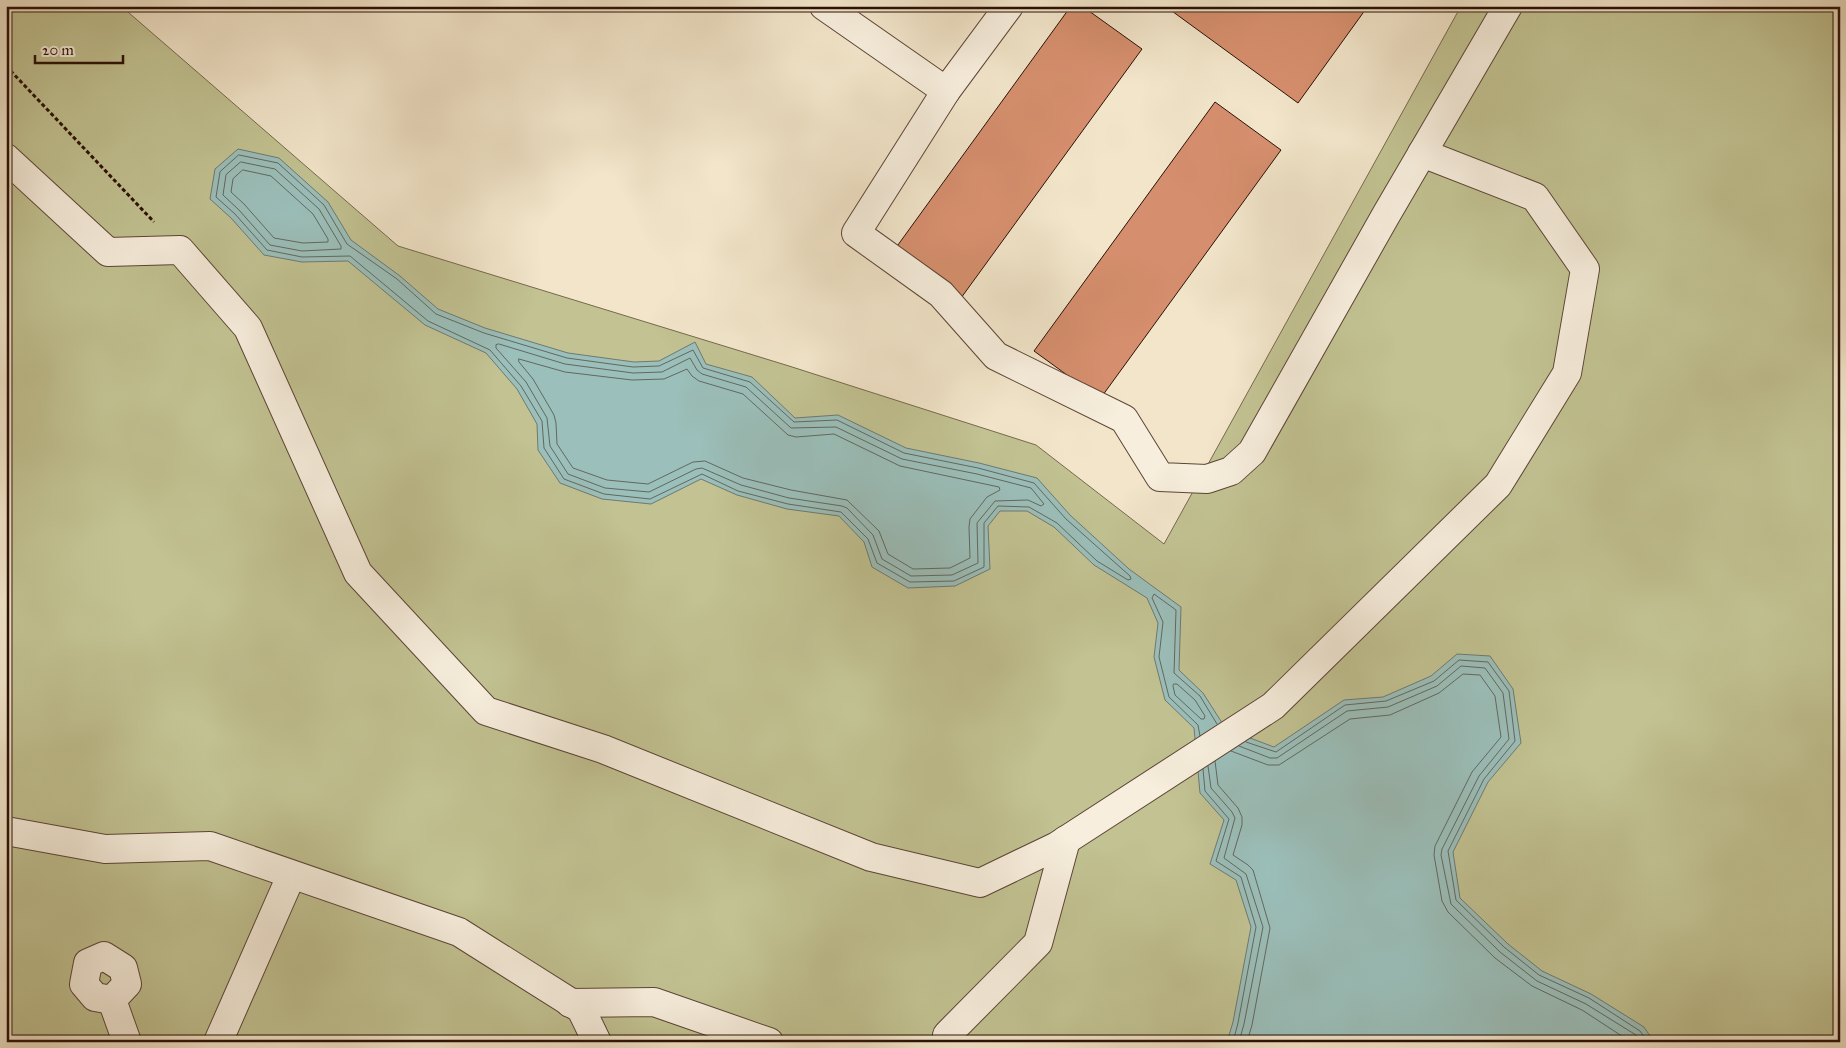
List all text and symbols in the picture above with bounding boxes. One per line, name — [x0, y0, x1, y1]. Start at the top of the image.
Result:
scale bar — [35, 32, 122, 64]
text: 20 m — [42, 41, 74, 59]

